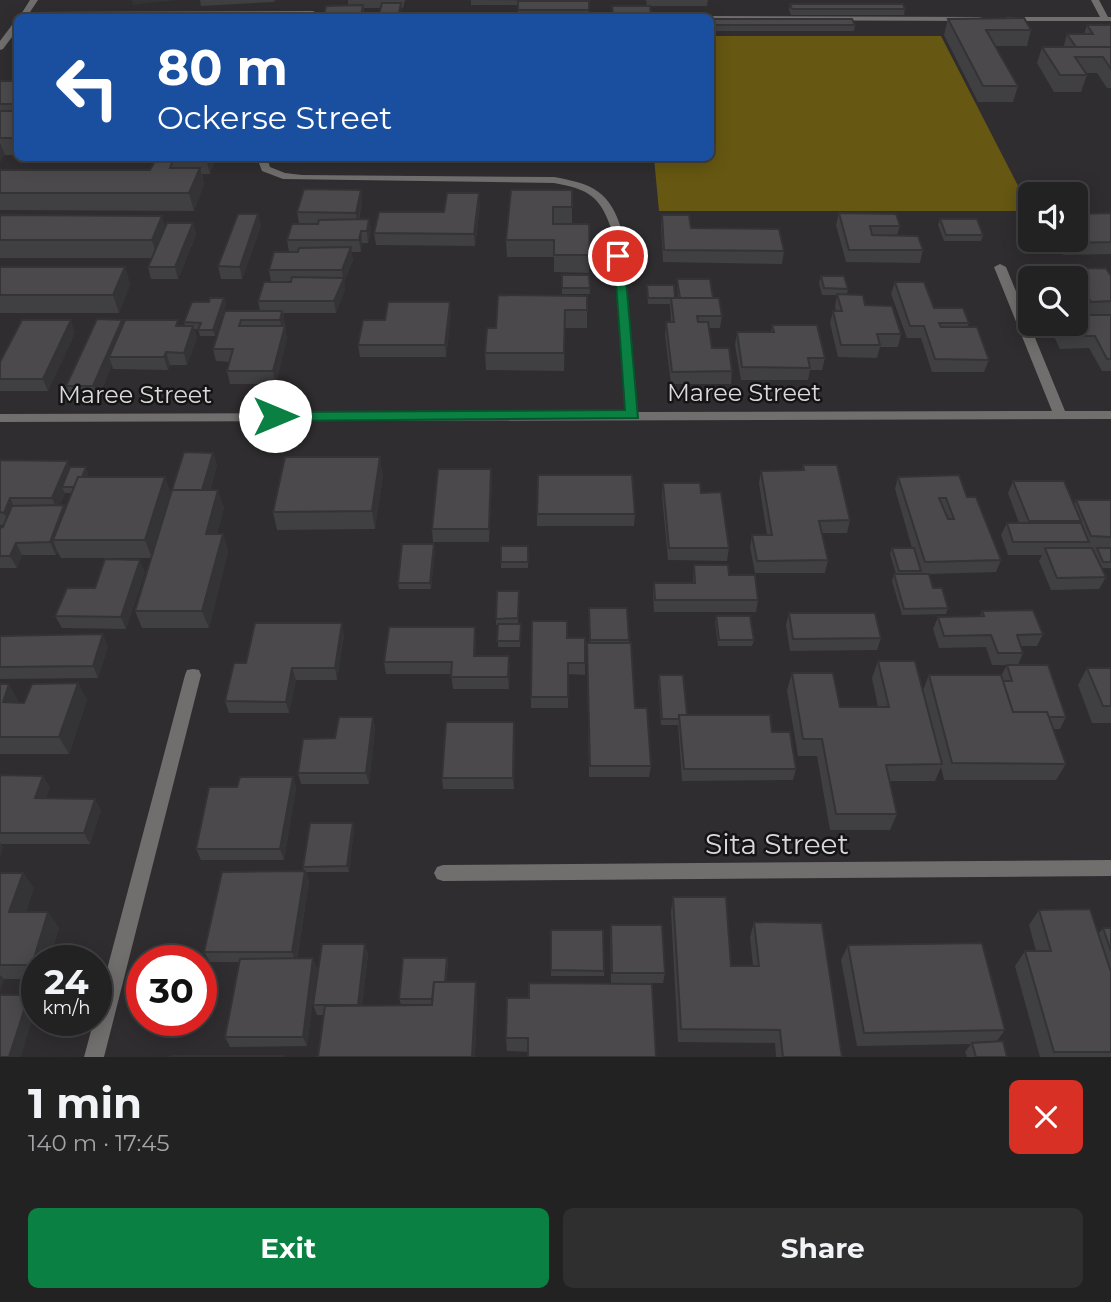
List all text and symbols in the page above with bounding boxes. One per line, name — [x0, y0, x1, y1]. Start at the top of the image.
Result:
text: 80 m — [157, 38, 288, 97]
icon: left — [42, 42, 133, 133]
text: Ockerse Street — [157, 98, 392, 137]
map controls — [1018, 182, 1088, 336]
button: sound — [1018, 182, 1088, 252]
pin — [588, 226, 648, 286]
icon: arrive — [599, 237, 637, 275]
button: search — [1018, 266, 1088, 336]
street label: Maree Street — [667, 378, 821, 407]
position arrow — [238, 379, 312, 453]
street label: Maree Street — [58, 380, 212, 409]
street label: Sita Street — [705, 827, 849, 861]
speed limit sign: 30 — [126, 945, 217, 1036]
text: 24 — [44, 960, 89, 1003]
text: km/h — [42, 997, 91, 1019]
text: 1 min — [28, 1077, 142, 1129]
button: close — [1009, 1080, 1083, 1154]
text: 140 m · 17:45 — [28, 1129, 169, 1157]
button: Exit — [28, 1208, 549, 1288]
button: Share — [563, 1208, 1083, 1288]

